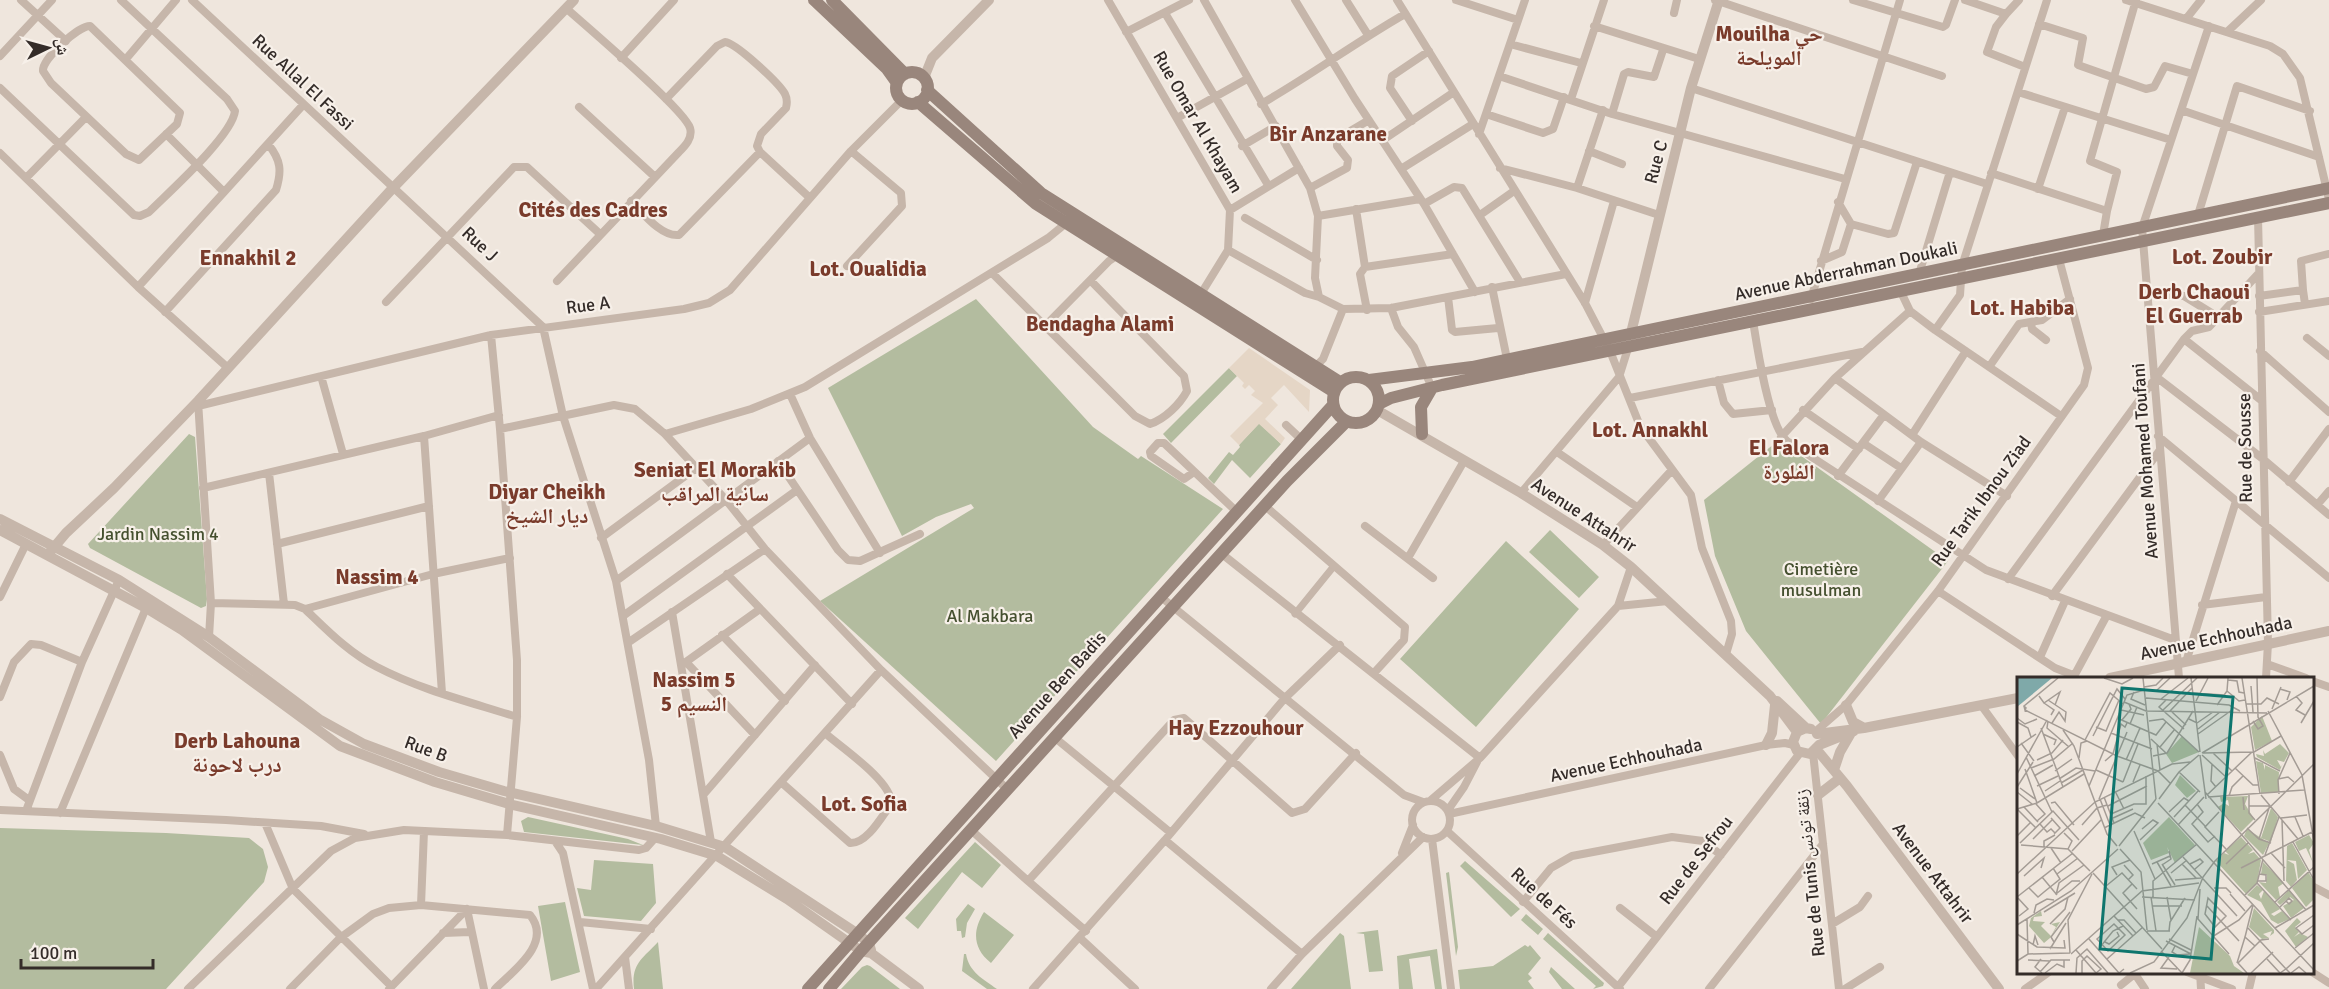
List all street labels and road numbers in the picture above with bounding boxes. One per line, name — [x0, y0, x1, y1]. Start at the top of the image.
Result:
street label: Rue Allal El Fassi — [248, 29, 358, 135]
street label: Rue Omar Al Khayam — [1148, 47, 1248, 197]
street label: Rue C — [1640, 138, 1672, 186]
street label: Rue J — [457, 222, 503, 266]
street label: Avenue Abderrahman Doukali — [1732, 237, 1960, 305]
street label: Rue A — [565, 291, 611, 319]
street label: Avenue Mohamed Toufani — [2127, 362, 2163, 560]
street label: Rue de Sousse — [2233, 393, 2257, 503]
street label: Rue Tarik Ibnou Ziad — [1926, 431, 2036, 571]
street label: Avenue Attahrir — [1527, 473, 1641, 557]
street label: Avenue Echhouhada — [2138, 611, 2294, 665]
street label: Avenue Ben Badis — [1003, 627, 1111, 743]
street label: Rue B — [402, 731, 451, 767]
street label: Avenue Echhouhada — [1548, 733, 1704, 787]
street label: Rue de Tunis زنقة تونس — [1790, 788, 1830, 958]
street label: Rue de Sefrou — [1655, 811, 1737, 909]
street label: Avenue Attahrir — [1888, 818, 1978, 928]
street label: Rue de Fés — [1506, 863, 1582, 934]

